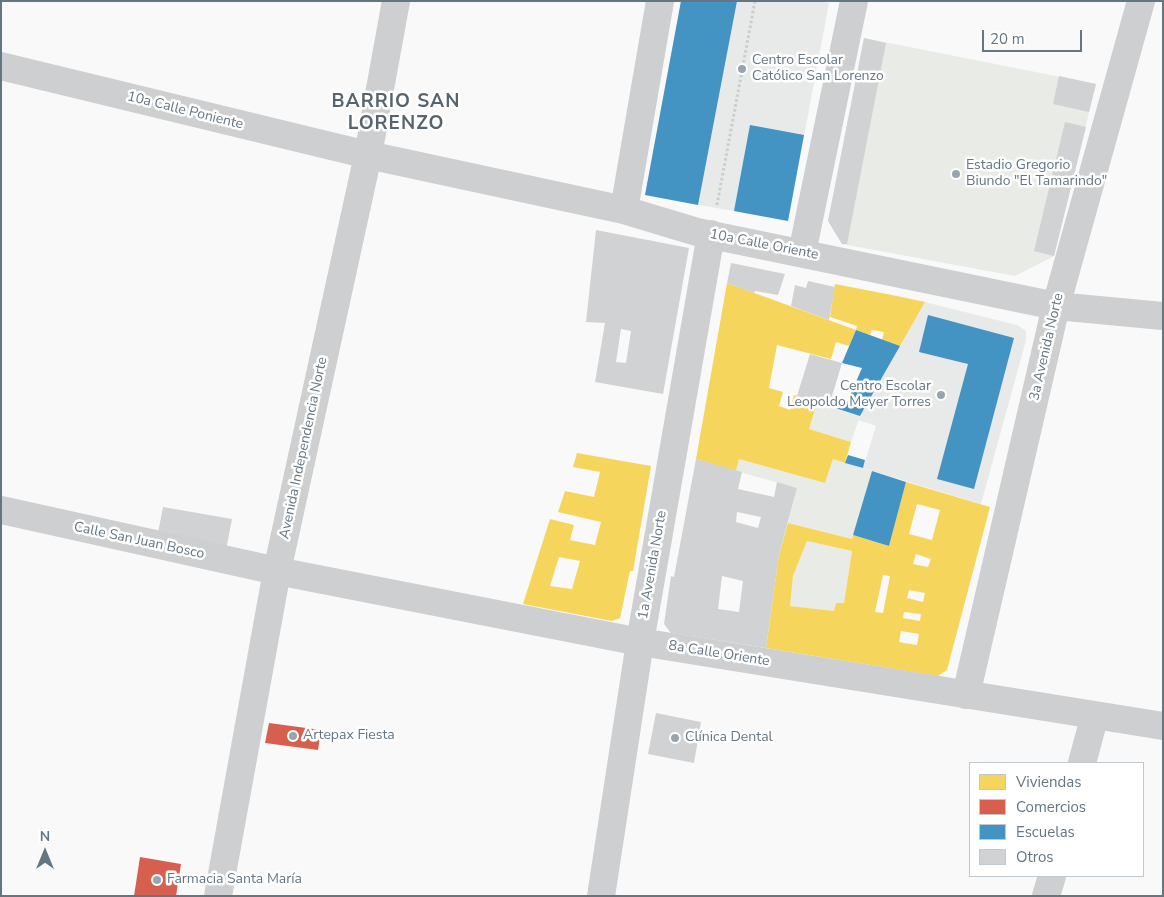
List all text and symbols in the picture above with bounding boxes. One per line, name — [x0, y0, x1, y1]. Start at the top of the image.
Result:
scale bar — [984, 20, 1084, 52]
text: 20 m — [990, 29, 1025, 49]
place label: Centro Escolar Católico San Lorenzo — [752, 53, 884, 85]
marker: Centro Escolar Católico San Lorenzo — [736, 63, 748, 75]
street label: 10a Calle Poniente — [125, 88, 245, 134]
district label: BARRIO SAN LORENZO — [330, 91, 462, 135]
place label: Estadio Gregorio Biundo "El Tamarindo" — [966, 158, 1107, 190]
marker: Estadio Gregorio Biundo "El Tamarindo" — [950, 168, 962, 180]
street label: 10a Calle Oriente — [708, 226, 820, 264]
street label: 3a Avenida Norte — [1026, 292, 1068, 402]
street label: Avenida Independencia Norte — [276, 355, 332, 541]
place label: Centro Escolar Leopoldo Meyer Torres — [787, 379, 931, 412]
marker: Centro Escolar Leopoldo Meyer Torres — [935, 389, 947, 401]
street label: 1a Avenida Norte — [635, 509, 671, 621]
street label: Calle San Juan Bosco — [72, 519, 206, 563]
street label: 8a Calle Oriente — [667, 638, 771, 670]
place label: Artepax Fiesta — [303, 728, 395, 744]
marker: Artepax Fiesta — [287, 730, 299, 742]
place label: Clínica Dental — [685, 730, 773, 746]
marker: Clínica Dental — [669, 732, 681, 744]
legend — [969, 762, 1144, 877]
text: Viviendas — [1016, 772, 1081, 792]
text: Comercios — [1016, 797, 1086, 817]
text: Escuelas — [1016, 822, 1075, 842]
north arrow — [20, 827, 70, 877]
text: N — [40, 827, 50, 846]
text: Otros — [1016, 847, 1054, 867]
place label: Farmacia Santa María — [167, 872, 302, 888]
marker: Farmacia Santa María — [151, 874, 163, 886]

